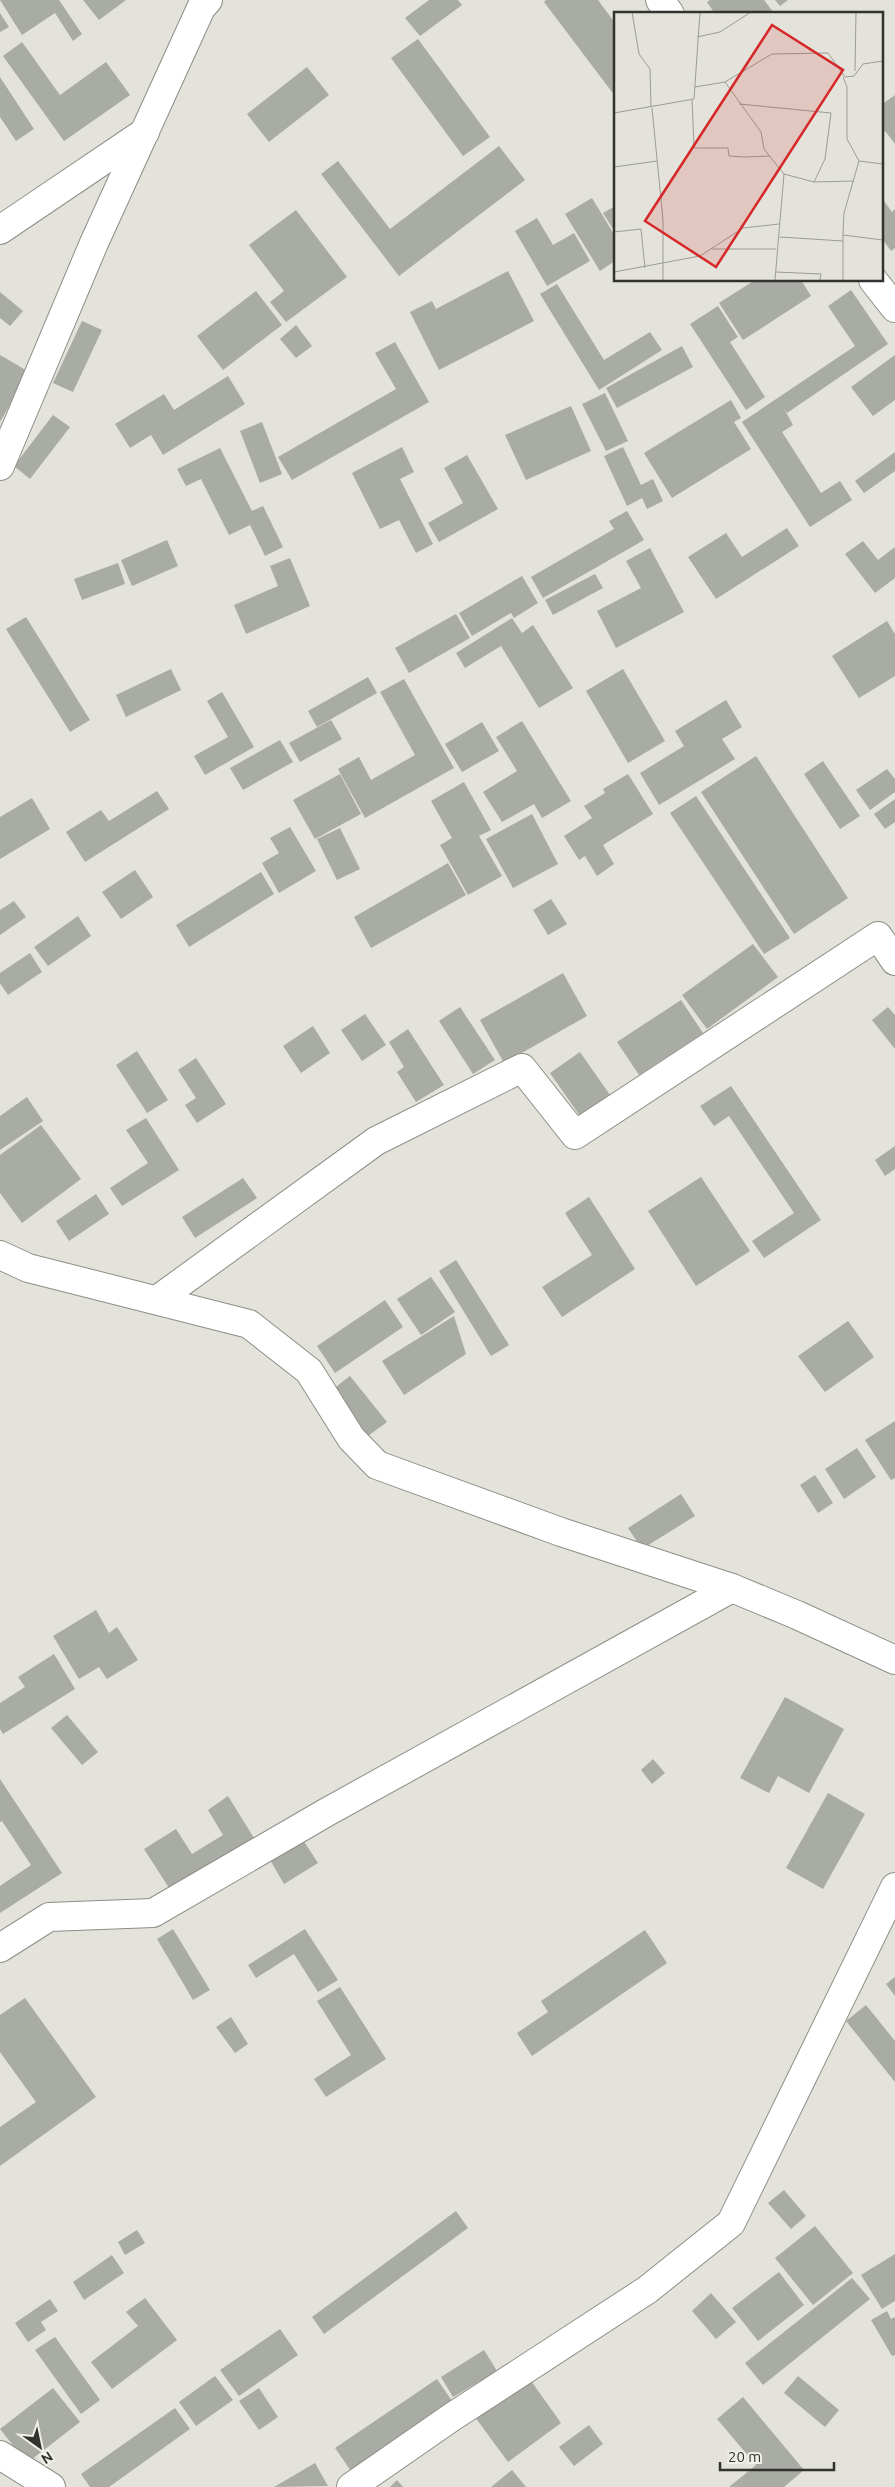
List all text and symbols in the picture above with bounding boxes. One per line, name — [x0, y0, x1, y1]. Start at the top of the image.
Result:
inset map — [614, 12, 882, 281]
north arrow — [15, 2422, 65, 2472]
scale bar — [720, 2440, 834, 2472]
text: N — [38, 2448, 56, 2467]
text: 20 m — [728, 2448, 761, 2465]

